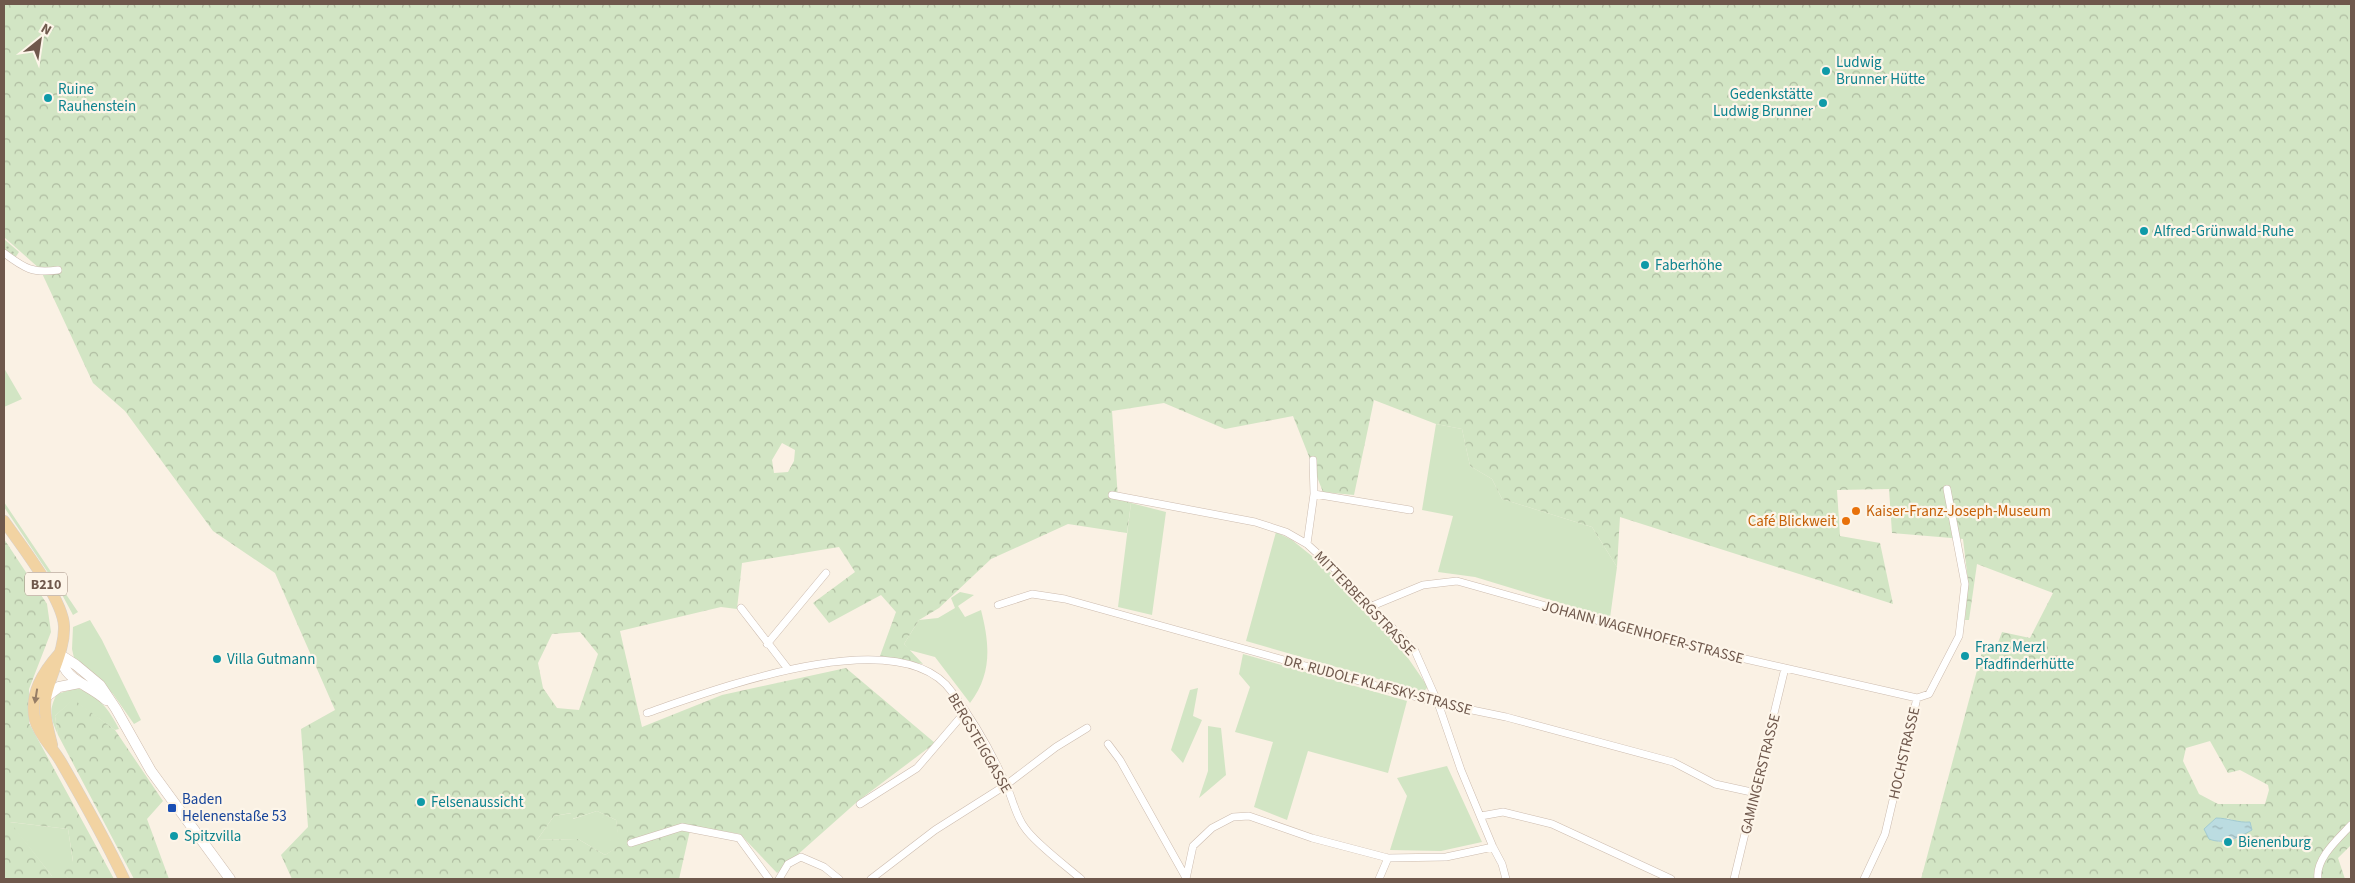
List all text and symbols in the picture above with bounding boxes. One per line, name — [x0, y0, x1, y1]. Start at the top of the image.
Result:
north arrow — [15, 15, 65, 65]
text: N — [37, 19, 55, 41]
place label: Ludwig Brunner Hütte — [1836, 52, 1925, 90]
marker: Ludwig Brunner Hütte — [1820, 65, 1832, 77]
place label: Ruine Rauhenstein — [58, 79, 136, 117]
place label: Gedenkstätte Ludwig Brunner — [1713, 84, 1814, 122]
marker: Ruine Rauhenstein — [42, 92, 54, 104]
marker: Gedenkstätte Ludwig Brunner — [1817, 97, 1829, 109]
place label: Alfred-Grünwald-Ruhe — [2154, 221, 2294, 242]
marker: Alfred-Grünwald-Ruhe — [2138, 225, 2150, 237]
place label: Faberhöhe — [1655, 255, 1722, 276]
marker: Faberhöhe — [1639, 259, 1651, 271]
place label: Kaiser-Franz-Joseph-Museum — [1866, 501, 2051, 522]
marker: Kaiser-Franz-Joseph-Museum — [1850, 505, 1862, 517]
place label: Café Blickweit — [1748, 511, 1836, 532]
marker: Café Blickweit — [1840, 515, 1852, 527]
street label: MITTERBERGSTRASSE — [1309, 546, 1420, 660]
road number: B210 — [25, 572, 67, 596]
street label: JOHANN WAGENHOFER-STRASSE — [1540, 595, 1746, 670]
place label: Franz Merzl Pfadfinderhütte — [1975, 637, 2074, 675]
place label: Villa Gutmann — [227, 649, 316, 670]
street label: DR. RUDOLF KLAFSKY-STRASSE — [1281, 650, 1474, 721]
marker: Franz Merzl Pfadfinderhütte — [1959, 650, 1971, 662]
marker: Villa Gutmann — [211, 653, 223, 665]
one-way arrow — [32, 688, 40, 704]
street label: BERGSTEIGGASSE — [942, 689, 1017, 797]
street label: HOCHSTRASSE — [1884, 705, 1925, 801]
street label: GAMINGERSTRASSE — [1735, 712, 1786, 837]
place label: Baden Helenenstaße 53 — [182, 789, 287, 827]
place label: Felsenaussicht — [431, 792, 523, 813]
marker: Felsenaussicht — [415, 796, 427, 808]
marker: Baden Helenenstaße 53 — [166, 802, 178, 814]
place label: Spitzvilla — [184, 826, 241, 847]
marker: Spitzvilla — [168, 830, 180, 842]
place label: Bienenburg — [2238, 832, 2311, 853]
marker: Bienenburg — [2222, 836, 2234, 848]

